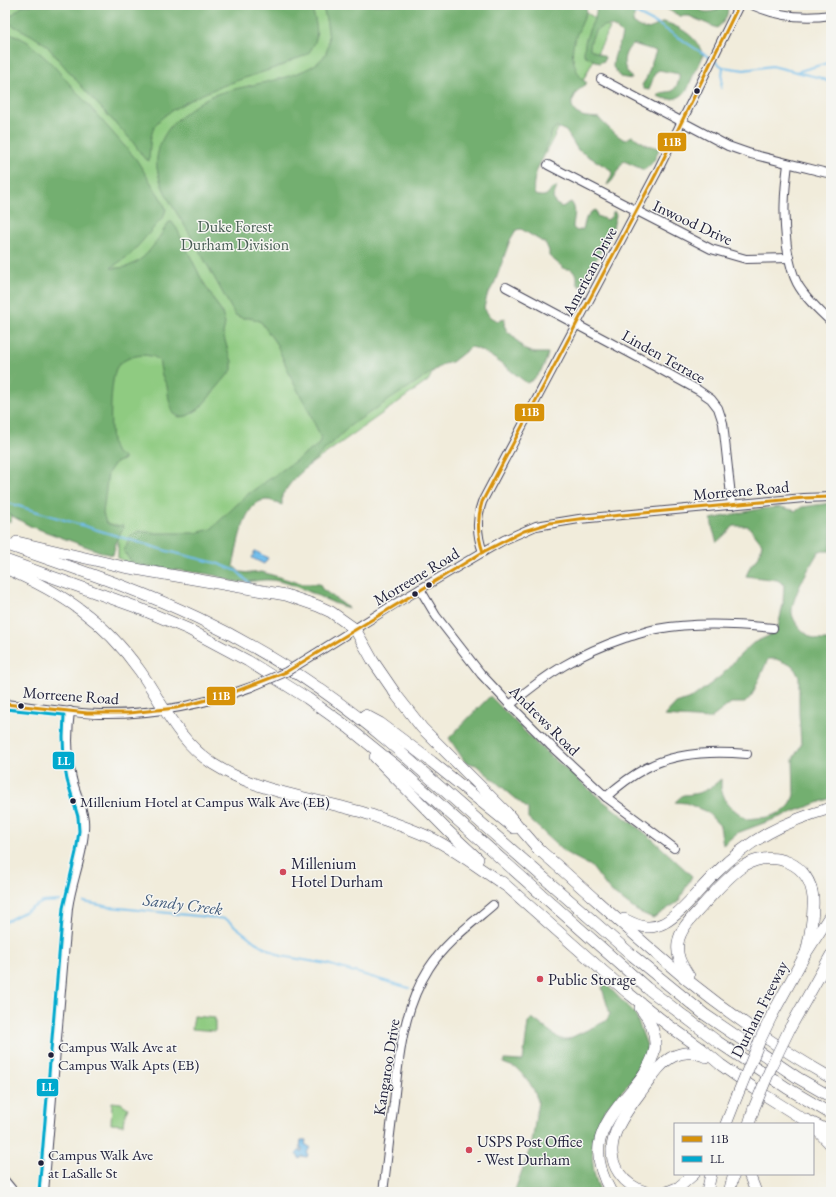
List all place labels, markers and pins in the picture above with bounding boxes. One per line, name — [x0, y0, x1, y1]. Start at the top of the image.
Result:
unlabelled marker — [692, 86, 702, 96]
unlabelled marker — [424, 580, 434, 590]
unlabelled marker — [410, 589, 420, 599]
unlabelled marker — [16, 701, 26, 711]
place label: Millenium Hotel at Campus Walk Ave (EB) — [80, 792, 330, 811]
marker: Millenium Hotel at Campus Walk Ave (EB) — [68, 796, 78, 806]
place label: Millenium Hotel Durham — [291, 853, 384, 892]
marker: Millenium Hotel Durham — [278, 867, 288, 877]
place label: Public Storage — [548, 969, 636, 990]
marker: Public Storage — [535, 974, 545, 984]
place label: Campus Walk Ave at Campus Walk Apts (EB) — [58, 1037, 199, 1074]
marker: Campus Walk Ave at Campus Walk Apts (EB) — [46, 1050, 56, 1060]
place label: USPS Post Office - West Durham — [477, 1131, 582, 1170]
place label: Campus Walk Ave at LaSalle St — [48, 1145, 153, 1182]
marker: USPS Post Office - West Durham — [464, 1145, 474, 1155]
marker: Campus Walk Ave at LaSalle St — [36, 1158, 46, 1168]

